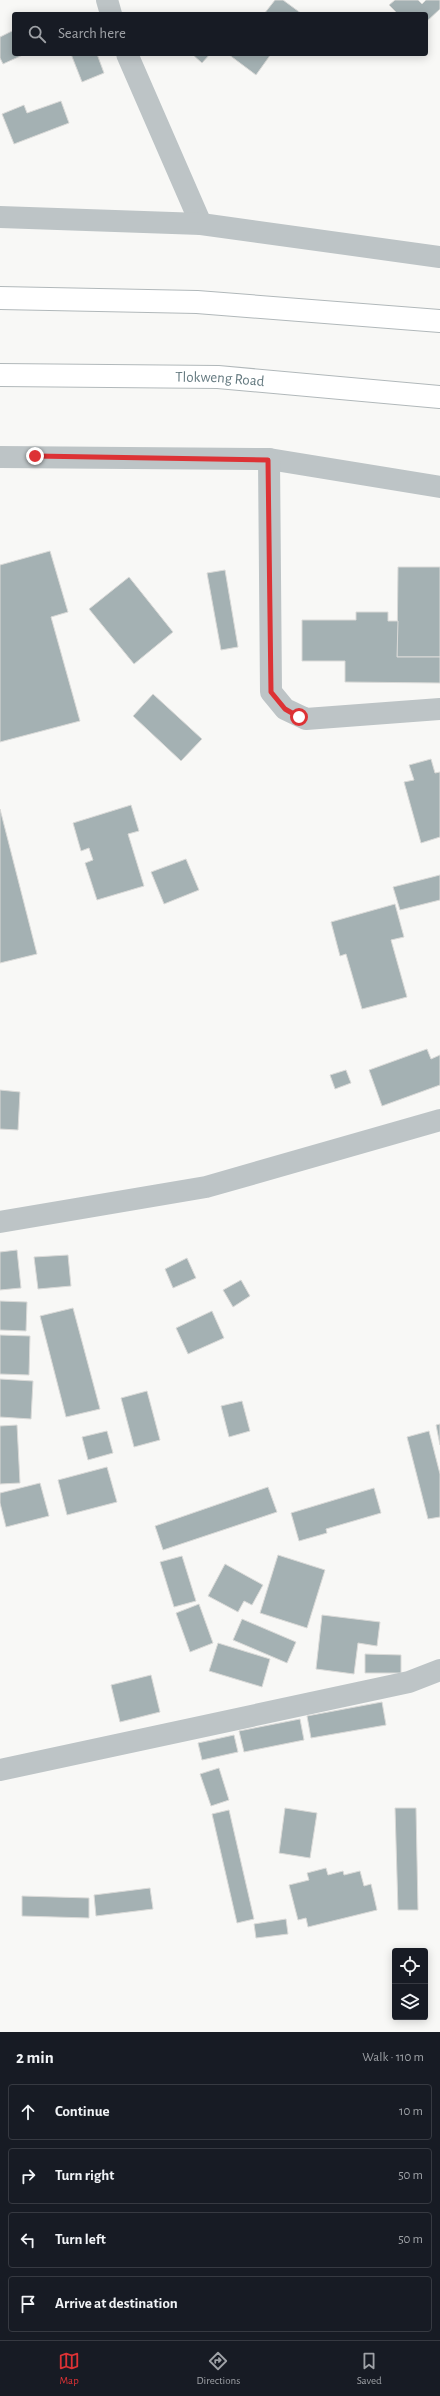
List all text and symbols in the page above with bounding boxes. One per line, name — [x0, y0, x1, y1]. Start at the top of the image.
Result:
search box — [12, 12, 428, 56]
icon: search — [26, 23, 48, 45]
text: Search here — [58, 26, 126, 41]
street label: Tlokweng Road — [175, 369, 265, 389]
route end — [26, 447, 44, 465]
route start — [290, 708, 308, 726]
map controls — [392, 1948, 428, 2020]
button: locate — [392, 1948, 428, 1984]
button: layers — [392, 1984, 428, 2020]
text: 2 min — [16, 2049, 54, 2066]
text: Walk · 110 m — [362, 2051, 424, 2064]
icon: ahead — [17, 2101, 39, 2123]
text: Continue — [55, 2104, 110, 2119]
text: 10 m — [399, 2105, 423, 2118]
icon: right — [17, 2165, 39, 2187]
text: Turn right — [55, 2168, 114, 2183]
text: 50 m — [398, 2169, 423, 2182]
icon: left — [17, 2229, 39, 2251]
text: Turn left — [55, 2232, 106, 2247]
text: 50 m — [398, 2233, 423, 2246]
icon: arrive — [17, 2293, 39, 2315]
text: Arrive at destination — [55, 2296, 178, 2311]
tab: Map — [58, 2350, 80, 2387]
tab: Directions — [196, 2350, 240, 2387]
tab: Saved — [357, 2350, 382, 2387]

